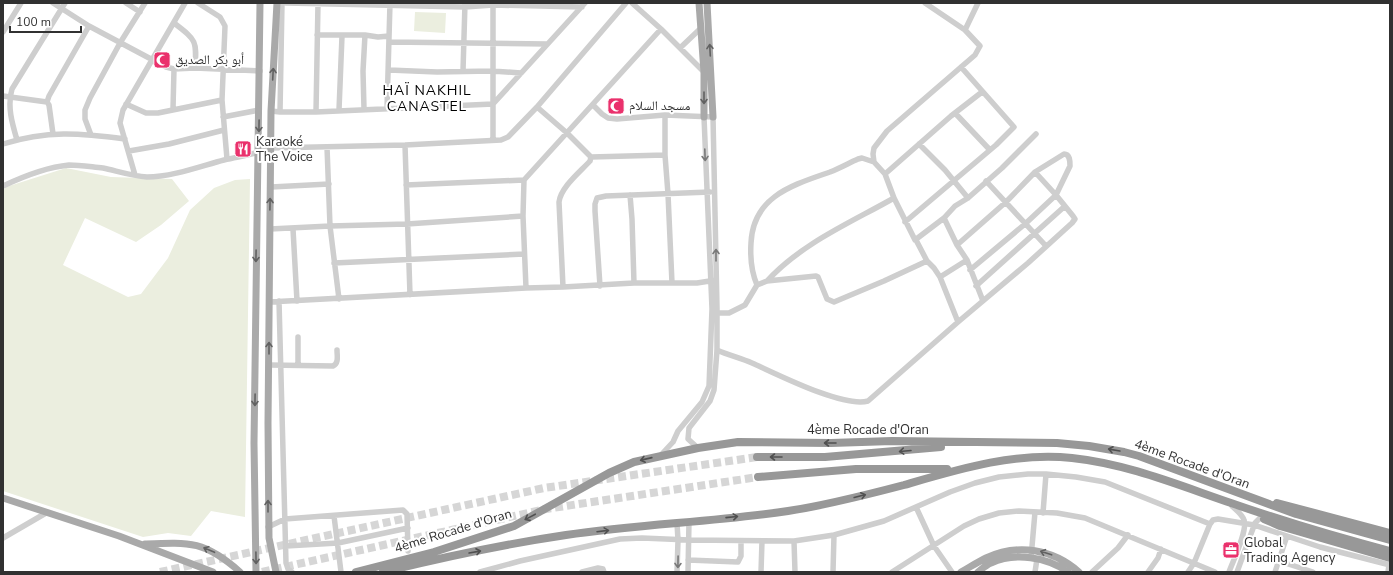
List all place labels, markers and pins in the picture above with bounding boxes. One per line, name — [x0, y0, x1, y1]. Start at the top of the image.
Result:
mosque icon: أبو بكر الصديق — [152, 50, 172, 70]
place label: أبو بكر الصديق — [175, 51, 244, 69]
mosque icon: مسجد السلام — [606, 96, 626, 116]
place label: مسجد السلام — [629, 97, 691, 115]
place label: Karaoké The Voice — [256, 133, 313, 166]
restaurant icon: Karaoké The Voice — [233, 139, 253, 159]
place label: Global Trading Agency — [1244, 534, 1336, 567]
office icon: Global Trading Agency — [1221, 540, 1241, 560]

